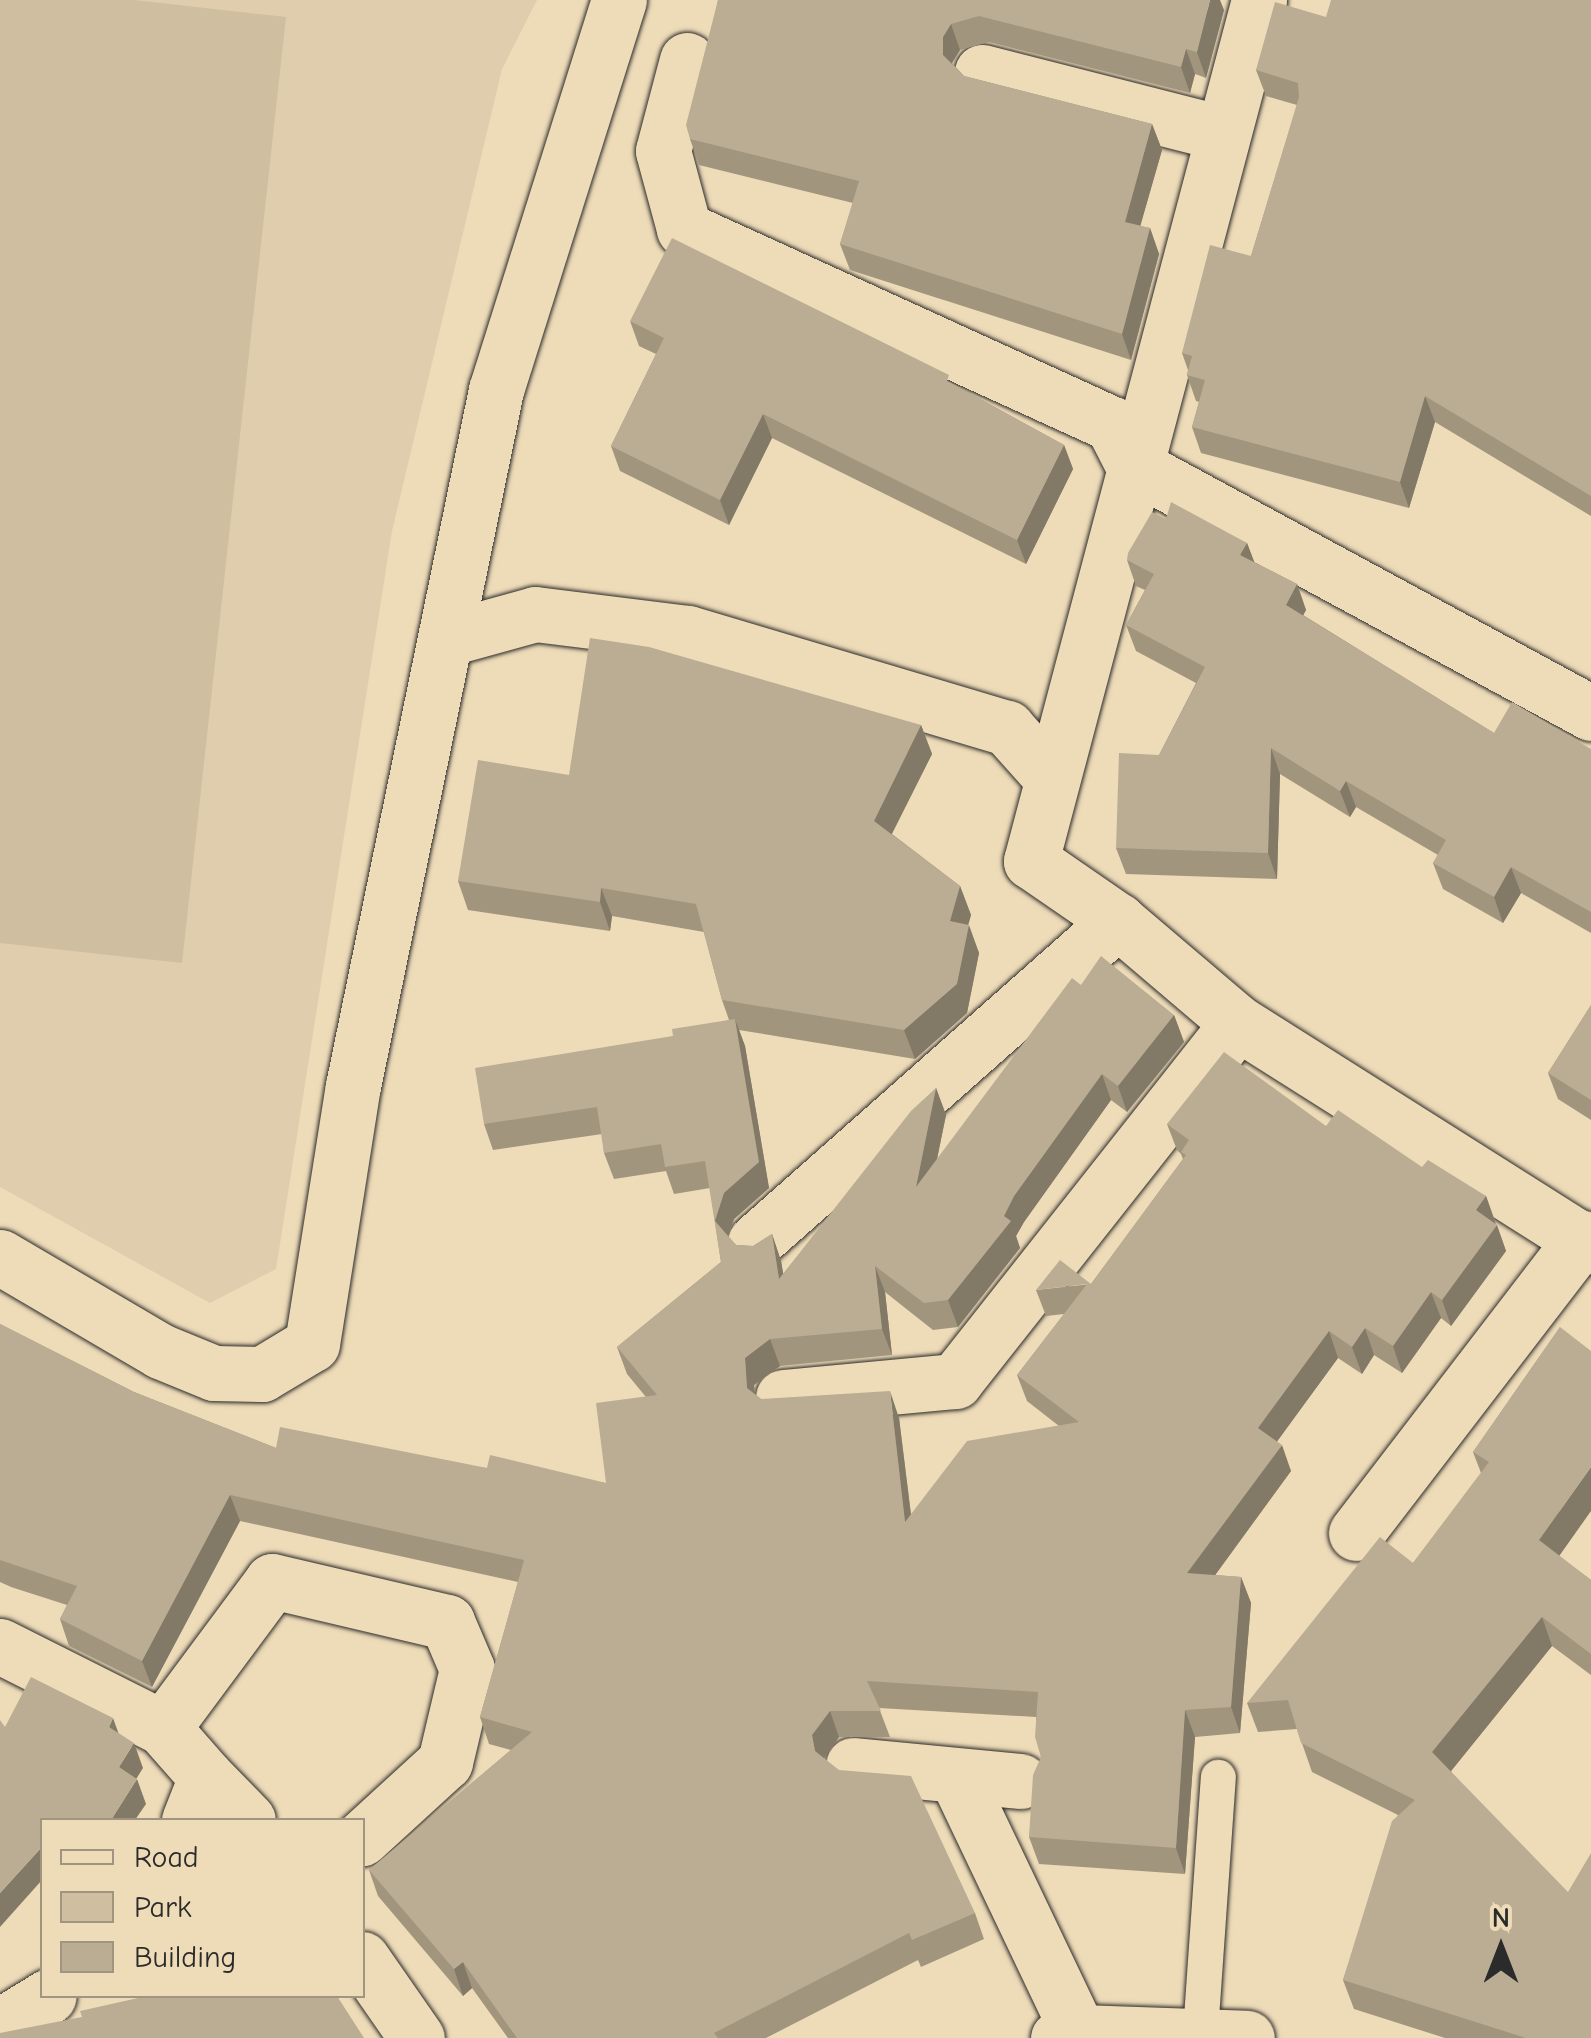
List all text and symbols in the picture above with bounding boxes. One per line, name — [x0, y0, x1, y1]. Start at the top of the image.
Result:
legend — [40, 1818, 365, 1998]
text: Road — [134, 1840, 199, 1875]
text: Park — [134, 1890, 191, 1925]
north arrow — [1451, 1898, 1551, 1998]
text: N — [1492, 1902, 1510, 1934]
text: Building — [134, 1940, 237, 1975]

